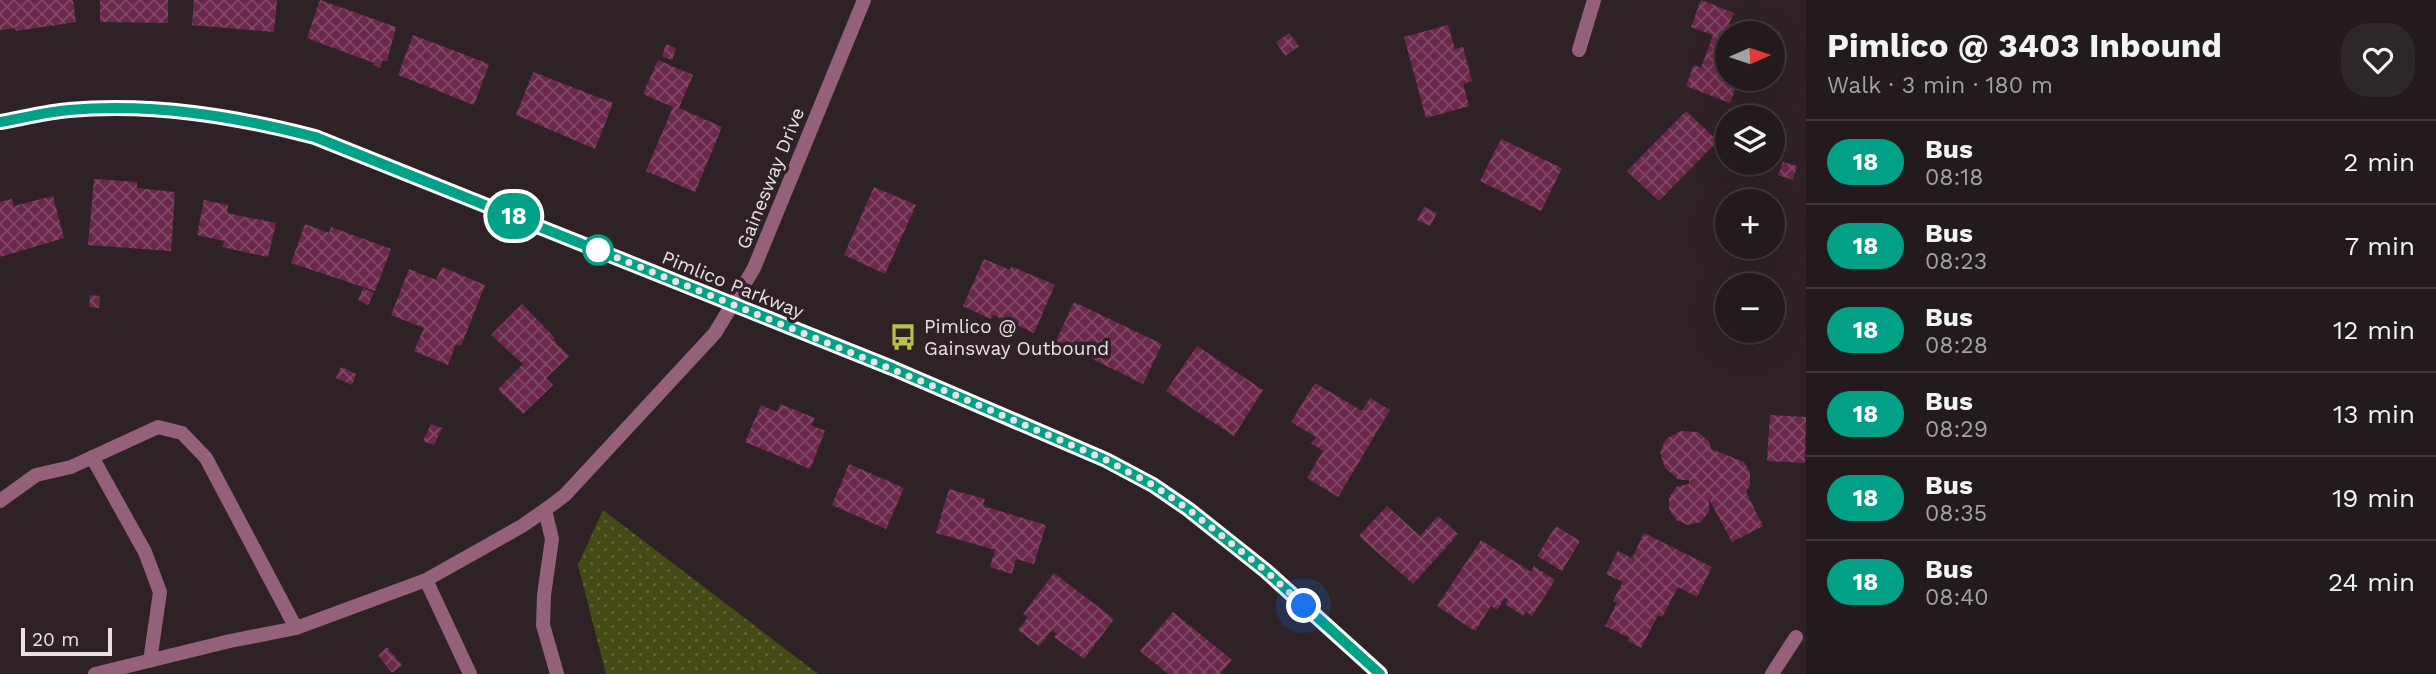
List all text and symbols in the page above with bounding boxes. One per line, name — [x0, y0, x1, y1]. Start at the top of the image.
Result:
north arrow — [1715, 21, 1785, 91]
map controls — [1715, 21, 1785, 343]
button: heart — [2341, 23, 2415, 97]
text: Pimlico @ 3403 Inbound — [1827, 26, 2222, 65]
text: Walk · 3 min · 180 m — [1827, 72, 2053, 99]
street label: Gainesway Drive — [732, 104, 809, 252]
button: layers — [1715, 105, 1785, 175]
text: Bus — [1925, 134, 1973, 164]
text: 2 min — [2343, 147, 2415, 177]
text: 18 — [1853, 148, 1878, 176]
text: 08:18 — [1925, 164, 1983, 191]
button: + — [1715, 189, 1785, 259]
line badge: 18 — [482, 193, 546, 239]
text: 18 — [501, 202, 527, 230]
text: Bus — [1925, 218, 1973, 248]
text: 7 min — [2345, 231, 2415, 261]
text: 18 — [1853, 232, 1878, 260]
unlabelled marker — [583, 235, 613, 265]
street label: Pimlico Parkway — [659, 246, 807, 323]
text: 08:23 — [1925, 248, 1987, 275]
button: − — [1715, 273, 1785, 343]
text: Bus — [1925, 302, 1973, 332]
place label: Pimlico @ Gainsway Outbound — [924, 315, 1109, 360]
text: 12 min — [2333, 315, 2415, 345]
text: 18 — [1853, 316, 1878, 344]
bus stop icon: Pimlico @ Gainsway Outbound — [888, 322, 918, 352]
text: 08:28 — [1925, 332, 1988, 359]
text: Bus — [1925, 386, 1973, 416]
text: 13 min — [2333, 399, 2415, 429]
text: 18 — [1853, 400, 1878, 428]
text: 08:29 — [1925, 416, 1988, 443]
text: Bus — [1925, 470, 1973, 500]
text: 19 min — [2332, 483, 2415, 513]
text: 18 — [1853, 484, 1878, 512]
text: 08:35 — [1925, 500, 1987, 527]
text: Bus — [1925, 554, 1973, 584]
text: 24 min — [2328, 567, 2415, 597]
text: 18 — [1853, 568, 1878, 596]
text: 08:40 — [1925, 584, 1989, 611]
your location — [1286, 588, 1321, 623]
scale bar — [21, 625, 112, 657]
text: 20 m — [32, 628, 79, 651]

